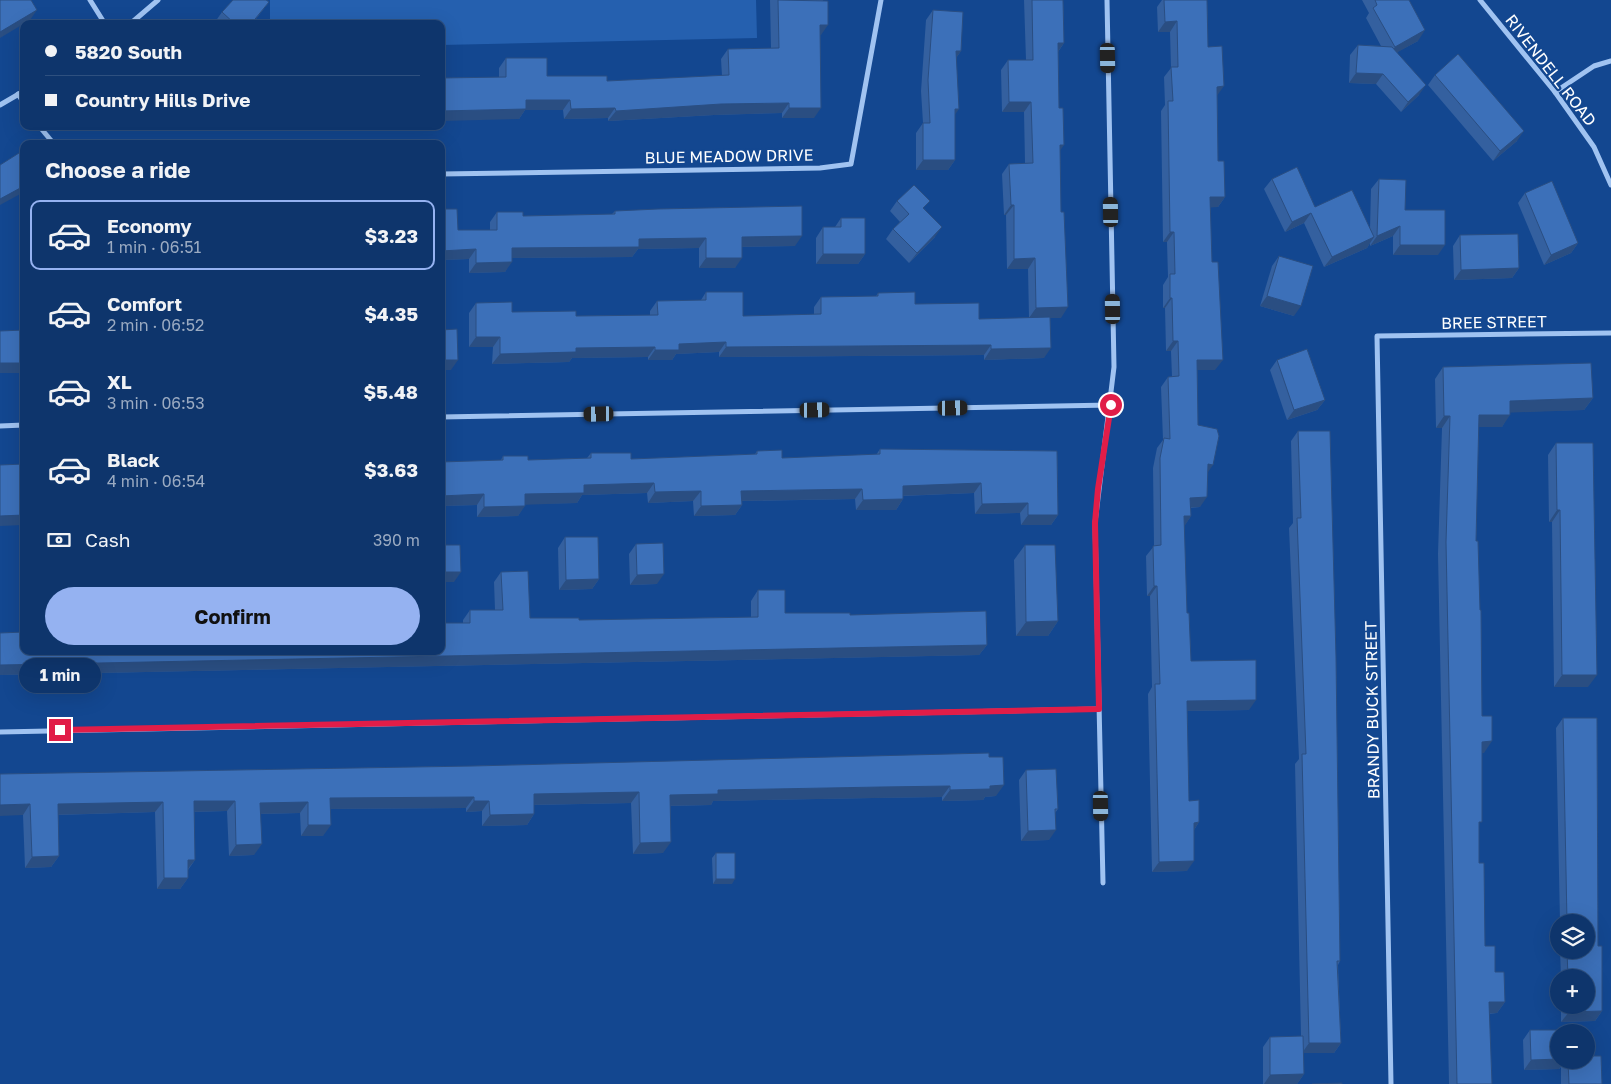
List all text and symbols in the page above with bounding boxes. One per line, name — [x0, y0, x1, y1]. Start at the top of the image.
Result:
street label: RIVENDELL ROAD — [1501, 10, 1601, 130]
text: 5820 South — [75, 40, 182, 63]
car — [1100, 43, 1115, 73]
text: Country Hills Drive — [75, 88, 251, 111]
street label: BLUE MEADOW DRIVE — [644, 145, 814, 167]
text: Choose a ride — [45, 156, 191, 183]
car — [1103, 197, 1118, 227]
icon: car — [47, 213, 92, 258]
text: Economy — [107, 214, 192, 237]
text: $3.23 — [364, 224, 418, 247]
text: 1 min · 06:51 — [107, 237, 201, 257]
icon: car — [47, 291, 92, 336]
text: Comfort — [107, 292, 182, 315]
car — [1105, 294, 1120, 324]
text: $4.35 — [364, 302, 418, 325]
street label: BREE STREET — [1441, 311, 1547, 333]
text: 2 min · 06:52 — [107, 315, 204, 335]
icon: car — [47, 369, 92, 414]
text: XL — [107, 370, 132, 393]
text: $5.48 — [364, 380, 418, 403]
text: 3 min · 06:53 — [107, 393, 205, 413]
route start — [1100, 394, 1122, 416]
car — [937, 400, 968, 416]
car — [799, 402, 830, 418]
car — [583, 406, 614, 422]
icon: car — [47, 447, 92, 492]
text: Black — [107, 448, 160, 471]
text: $3.63 — [364, 458, 418, 481]
text: 4 min · 06:54 — [107, 471, 205, 491]
icon: cash — [45, 526, 73, 554]
text: Cash — [85, 528, 130, 551]
text: 390 m — [373, 530, 420, 550]
button: Confirm — [45, 587, 420, 645]
street label: BRANDY BUCK STREET — [1360, 621, 1384, 799]
callout: 1 min — [19, 658, 101, 692]
text: 1 min — [40, 665, 80, 685]
route end — [49, 719, 71, 741]
car — [1093, 791, 1108, 821]
map controls — [1550, 914, 1595, 1069]
button: layers — [1550, 914, 1595, 959]
button: + — [1550, 969, 1595, 1014]
button: − — [1550, 1024, 1595, 1069]

